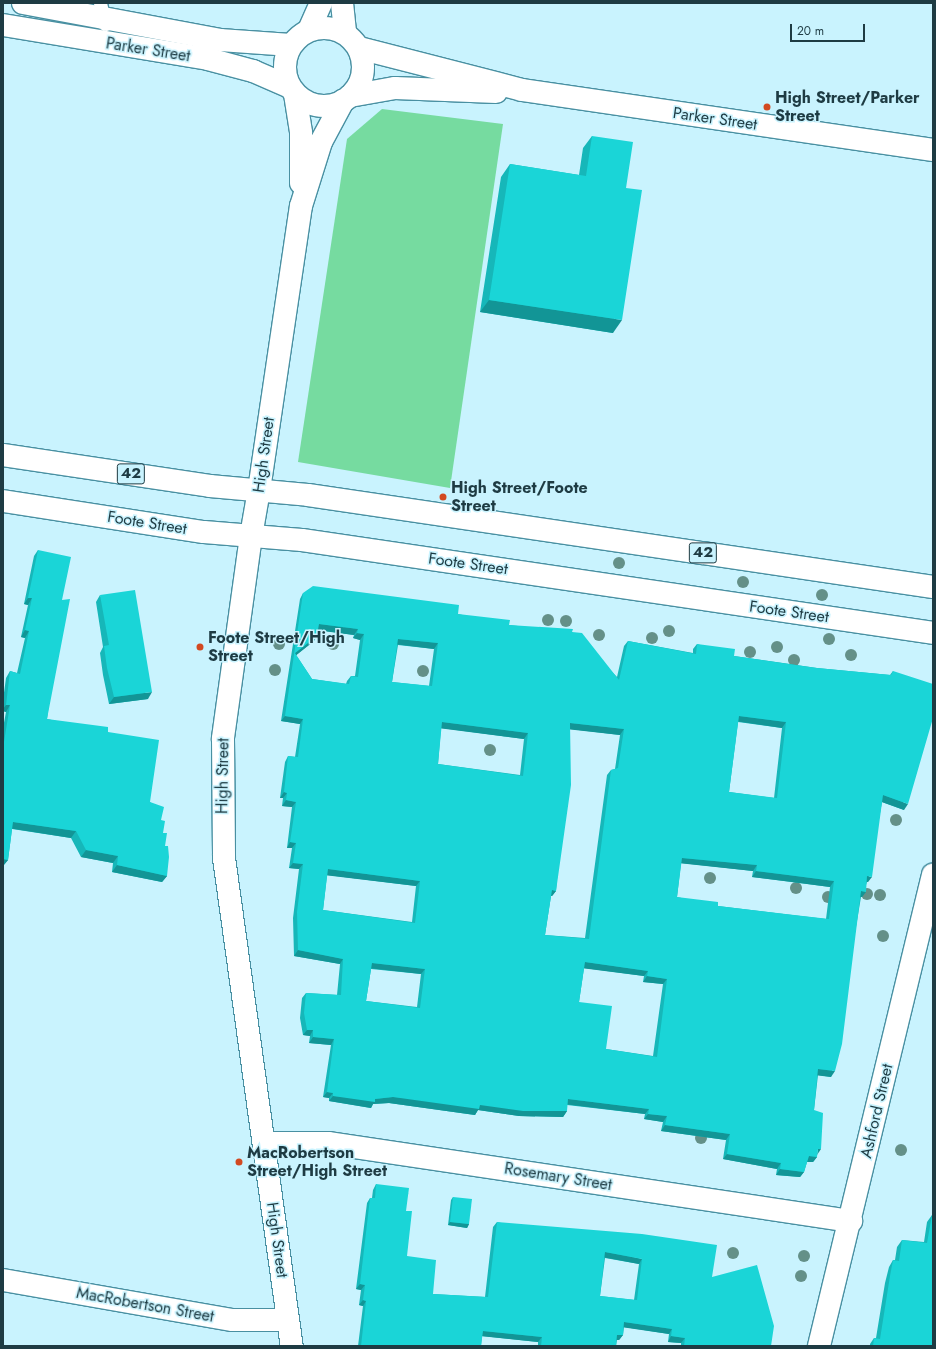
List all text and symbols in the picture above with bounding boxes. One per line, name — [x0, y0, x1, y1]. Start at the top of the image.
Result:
scale bar — [792, 16, 867, 42]
text: 20 m — [797, 22, 824, 40]
street label: Parker Street — [105, 34, 191, 66]
place label: High Street/Parker Street — [775, 88, 920, 126]
marker: High Street/Parker Street — [762, 102, 772, 112]
street label: Parker Street — [672, 104, 758, 134]
street label: High Street — [249, 416, 279, 494]
road number: 42 — [116, 461, 146, 487]
place label: High Street/Foote Street — [451, 478, 588, 516]
marker: High Street/Foote Street — [438, 492, 448, 502]
street label: Foote Street — [106, 507, 188, 539]
road number: 42 — [688, 540, 718, 566]
street label: Foote Street — [427, 549, 509, 579]
street label: Foote Street — [748, 597, 830, 627]
place label: Foote Street/High Street — [208, 628, 345, 666]
marker: Foote Street/High Street — [195, 642, 205, 652]
street label: High Street — [213, 738, 233, 814]
street label: Ashford Street — [857, 1062, 897, 1160]
place label: MacRobertson Street/High Street — [247, 1143, 387, 1181]
marker: MacRobertson Street/High Street — [234, 1157, 244, 1167]
street label: Rosemary Street — [503, 1159, 613, 1195]
street label: High Street — [262, 1201, 292, 1279]
street label: MacRobertson Street — [75, 1283, 215, 1327]

